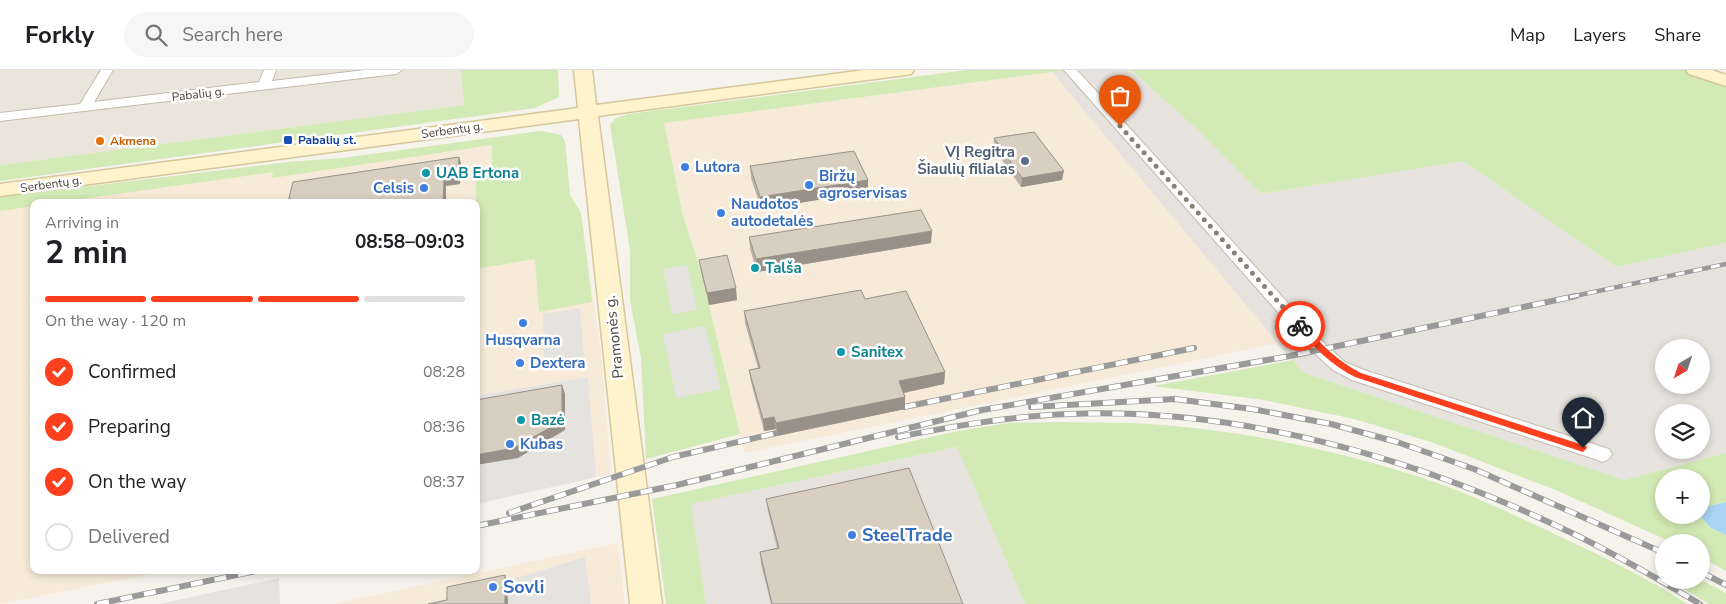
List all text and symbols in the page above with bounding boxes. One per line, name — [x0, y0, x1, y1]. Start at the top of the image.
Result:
search box — [124, 12, 474, 57]
text: Forkly — [25, 19, 94, 51]
icon: search — [142, 21, 170, 49]
text: Search here — [182, 22, 283, 48]
text: Map — [1510, 23, 1545, 47]
text: Layers — [1573, 23, 1626, 47]
text: Share — [1654, 23, 1701, 47]
pin — [1099, 75, 1141, 126]
icon: bag — [1106, 82, 1134, 110]
street label: Pabalių g. — [171, 83, 225, 105]
street label: Serbentų g. — [420, 118, 484, 142]
place label: Pabalių st. — [298, 132, 357, 148]
place label: Akmena — [110, 133, 156, 149]
marker: Pabalių st. — [282, 134, 294, 146]
marker: Akmena — [94, 135, 106, 147]
place label: VĮ Regitra Šiaulių filialas — [917, 142, 1015, 179]
marker: VĮ Regitra Šiaulių filialas — [1019, 155, 1031, 167]
place label: Lutora — [695, 157, 740, 177]
marker: Lutora — [679, 161, 691, 173]
place label: UAB Ertona — [436, 163, 519, 183]
place label: Biržų agroservisas — [819, 166, 907, 203]
marker: UAB Ertona — [420, 167, 432, 179]
street label: Serbentų g. — [19, 172, 83, 196]
place label: Celsis — [373, 178, 414, 198]
marker: Biržų agroservisas — [803, 179, 815, 191]
marker: Celsis — [418, 182, 430, 194]
place label: Naudotos autodetalės — [731, 194, 813, 231]
marker: Naudotos autodetalės — [715, 207, 727, 219]
text: Arriving in — [45, 212, 119, 234]
text: 08:58–09:03 — [355, 229, 465, 255]
text: 2 min — [45, 231, 128, 274]
place label: Talša — [765, 258, 802, 278]
marker: Talša — [749, 262, 761, 274]
street label: Pramonės g. — [600, 294, 628, 380]
courier — [1275, 301, 1325, 351]
text: On the way · 120 m — [45, 310, 186, 332]
icon: bike — [1286, 312, 1314, 340]
marker: Husqvarna — [517, 317, 529, 329]
place label: Husqvarna — [485, 330, 561, 350]
north arrow — [1655, 339, 1710, 394]
map controls — [1655, 339, 1710, 589]
place label: Sanitex — [851, 342, 904, 362]
marker: Sanitex — [835, 346, 847, 358]
place label: Dextera — [530, 353, 586, 373]
marker: Dextera — [514, 357, 526, 369]
icon: check — [45, 358, 73, 386]
text: Confirmed — [88, 359, 176, 385]
text: 08:28 — [423, 361, 465, 383]
pin — [1562, 397, 1604, 448]
icon: home — [1569, 404, 1597, 432]
button: layers — [1655, 404, 1710, 459]
place label: Bazė — [531, 410, 565, 430]
icon: check — [45, 413, 73, 441]
text: Preparing — [88, 414, 171, 440]
marker: Bazė — [515, 414, 527, 426]
text: 08:36 — [423, 416, 465, 438]
place label: Kubas — [520, 434, 563, 454]
marker: Kubas — [504, 438, 516, 450]
icon: check — [45, 468, 73, 496]
text: On the way — [88, 469, 186, 495]
button: + — [1655, 469, 1710, 524]
text: 08:37 — [423, 471, 465, 493]
place label: SteelTrade — [862, 523, 953, 547]
text: Delivered — [88, 524, 170, 550]
marker: SteelTrade — [846, 529, 858, 541]
button: − — [1655, 534, 1710, 589]
place label: Sovli — [503, 575, 544, 599]
marker: Sovli — [487, 581, 499, 593]

